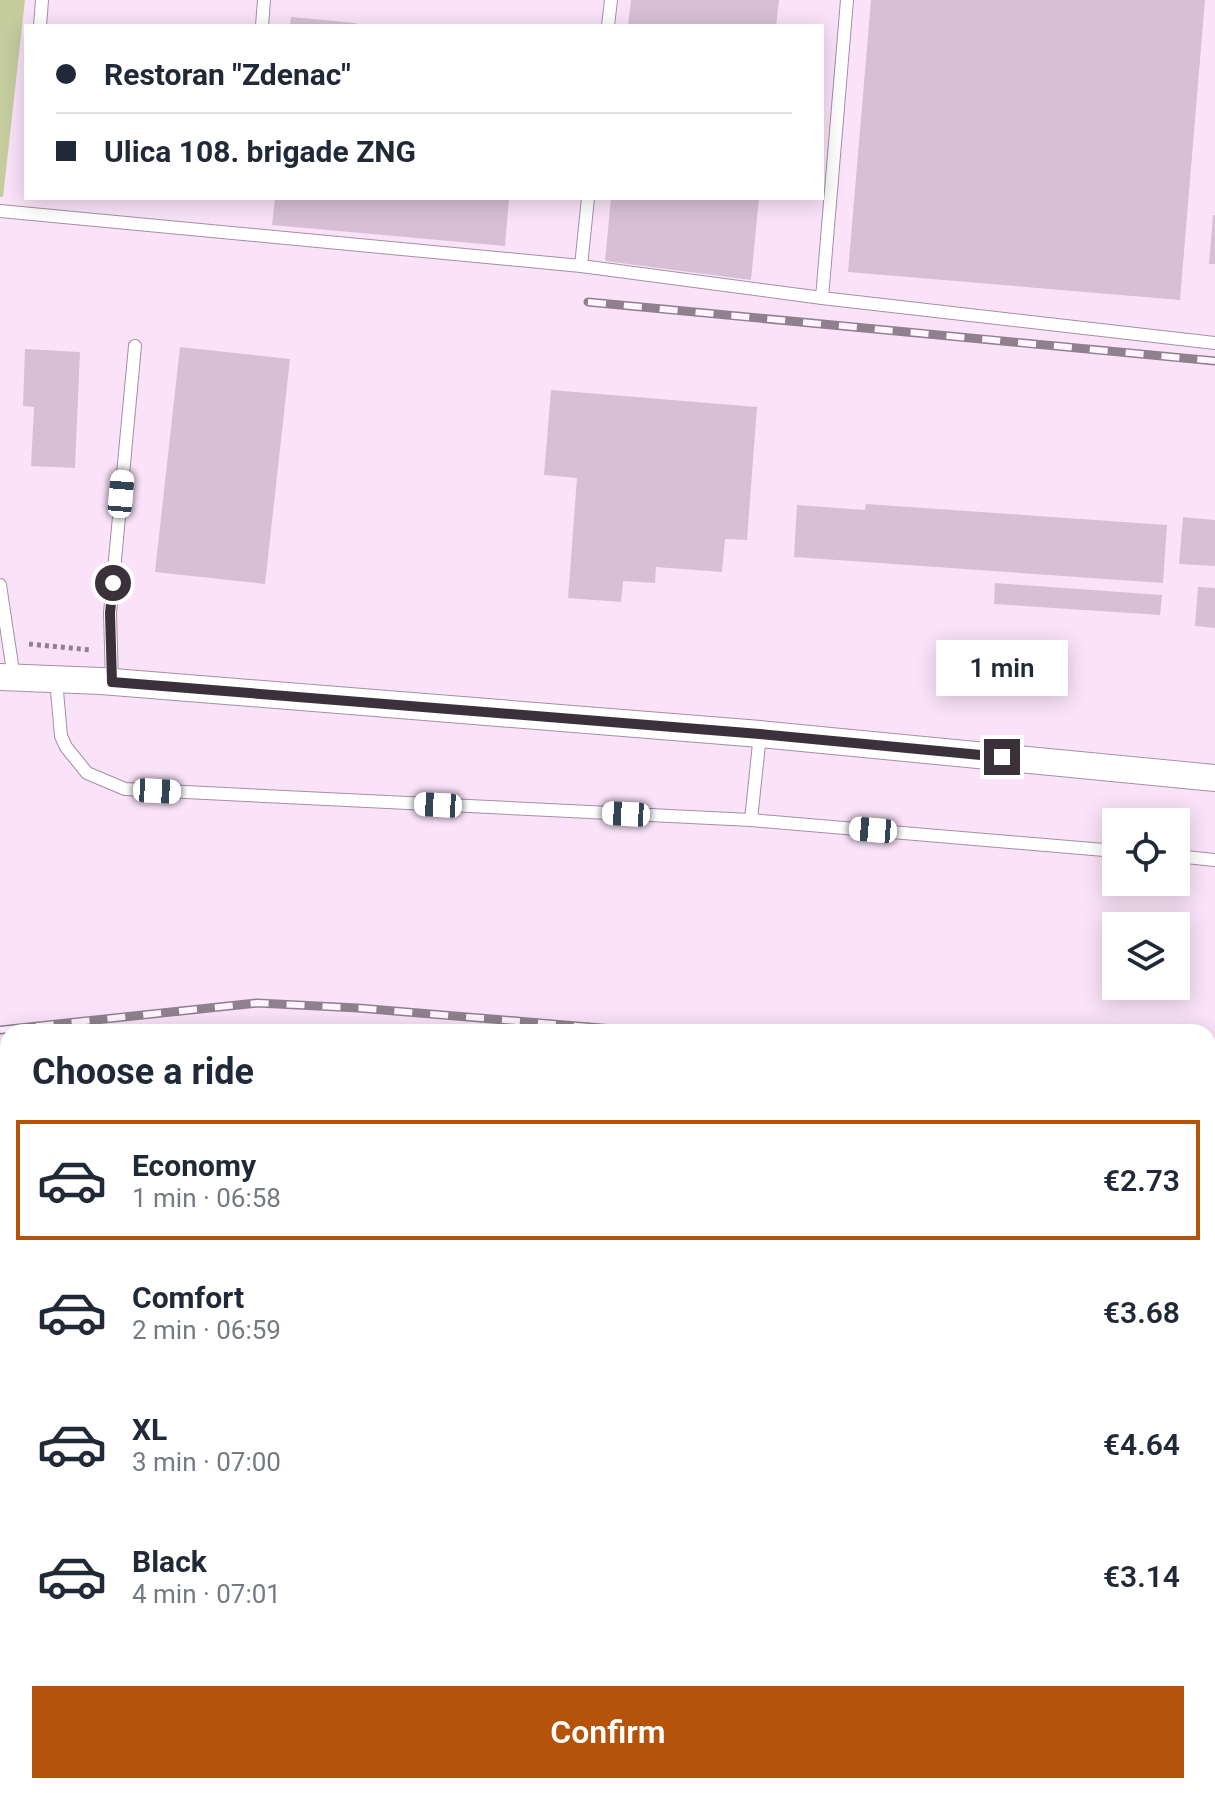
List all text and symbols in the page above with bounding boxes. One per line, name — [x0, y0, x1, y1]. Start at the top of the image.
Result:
text: Restoran "Zdenac" — [104, 57, 351, 92]
text: Ulica 108. brigade ZNG — [104, 134, 416, 169]
car — [107, 469, 135, 519]
route start — [95, 565, 131, 601]
callout: 1 min — [936, 641, 1068, 697]
text: 1 min — [969, 653, 1035, 683]
route end — [984, 739, 1020, 775]
car — [132, 778, 182, 804]
car — [413, 792, 463, 818]
car — [601, 801, 651, 827]
map controls — [1102, 808, 1190, 1000]
button: locate — [1102, 808, 1190, 896]
car — [848, 816, 898, 844]
button: layers — [1102, 912, 1190, 1000]
text: Choose a ride — [32, 1051, 254, 1093]
icon: car — [36, 1144, 108, 1216]
text: Economy — [132, 1148, 256, 1183]
text: €2.73 — [1103, 1163, 1180, 1198]
text: 1 min · 06:58 — [132, 1183, 281, 1213]
icon: car — [36, 1276, 108, 1348]
text: Comfort — [132, 1280, 244, 1315]
text: €3.68 — [1103, 1295, 1180, 1330]
text: 2 min · 06:59 — [132, 1315, 281, 1345]
icon: car — [36, 1408, 108, 1480]
text: XL — [132, 1412, 167, 1447]
text: €4.64 — [1103, 1427, 1180, 1462]
text: 3 min · 07:00 — [132, 1447, 281, 1477]
icon: car — [36, 1540, 108, 1612]
text: Black — [132, 1544, 207, 1579]
text: €3.14 — [1103, 1559, 1180, 1594]
text: 4 min · 07:01 — [132, 1579, 281, 1609]
button: Confirm — [32, 1686, 1184, 1778]

